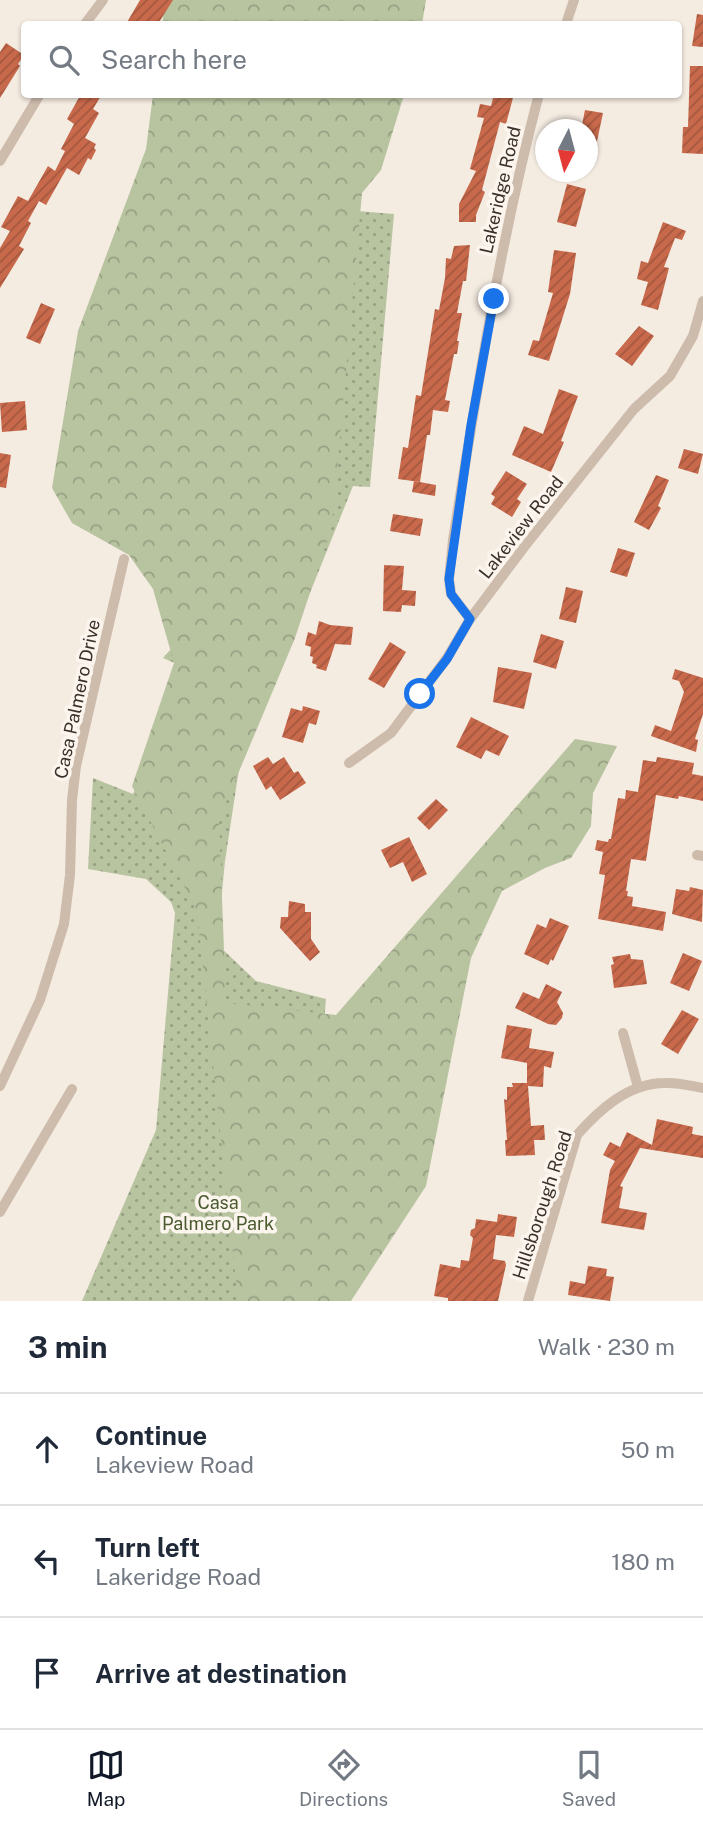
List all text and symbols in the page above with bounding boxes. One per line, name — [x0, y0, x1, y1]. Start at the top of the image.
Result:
search box — [21, 21, 682, 98]
icon: search — [45, 41, 83, 79]
text: Search here — [101, 44, 247, 75]
north arrow — [535, 119, 598, 182]
street label: Lakeridge Road — [475, 124, 525, 256]
route end — [478, 283, 509, 314]
street label: Lakeview Road — [474, 472, 568, 582]
street label: Casa Palmero Drive — [50, 617, 104, 781]
route start — [404, 678, 435, 709]
street label: Hillsborough Road — [508, 1128, 576, 1282]
park label: Casa Palmero Park — [162, 1192, 274, 1234]
text: 3 min — [28, 1329, 107, 1365]
text: Walk · 230 m — [538, 1333, 675, 1360]
text: Continue — [95, 1420, 207, 1451]
icon: ahead — [28, 1430, 66, 1468]
text: 50 m — [621, 1436, 675, 1463]
text: Lakeview Road — [95, 1451, 254, 1478]
text: Turn left — [95, 1532, 200, 1563]
icon: left — [28, 1542, 66, 1580]
text: 180 m — [611, 1548, 675, 1575]
text: Lakeridge Road — [95, 1563, 261, 1590]
icon: arrive — [28, 1654, 66, 1692]
text: Arrive at destination — [95, 1658, 347, 1689]
tab: Map — [87, 1746, 125, 1810]
tab: Directions — [299, 1746, 388, 1810]
tab: Saved — [562, 1746, 616, 1810]

